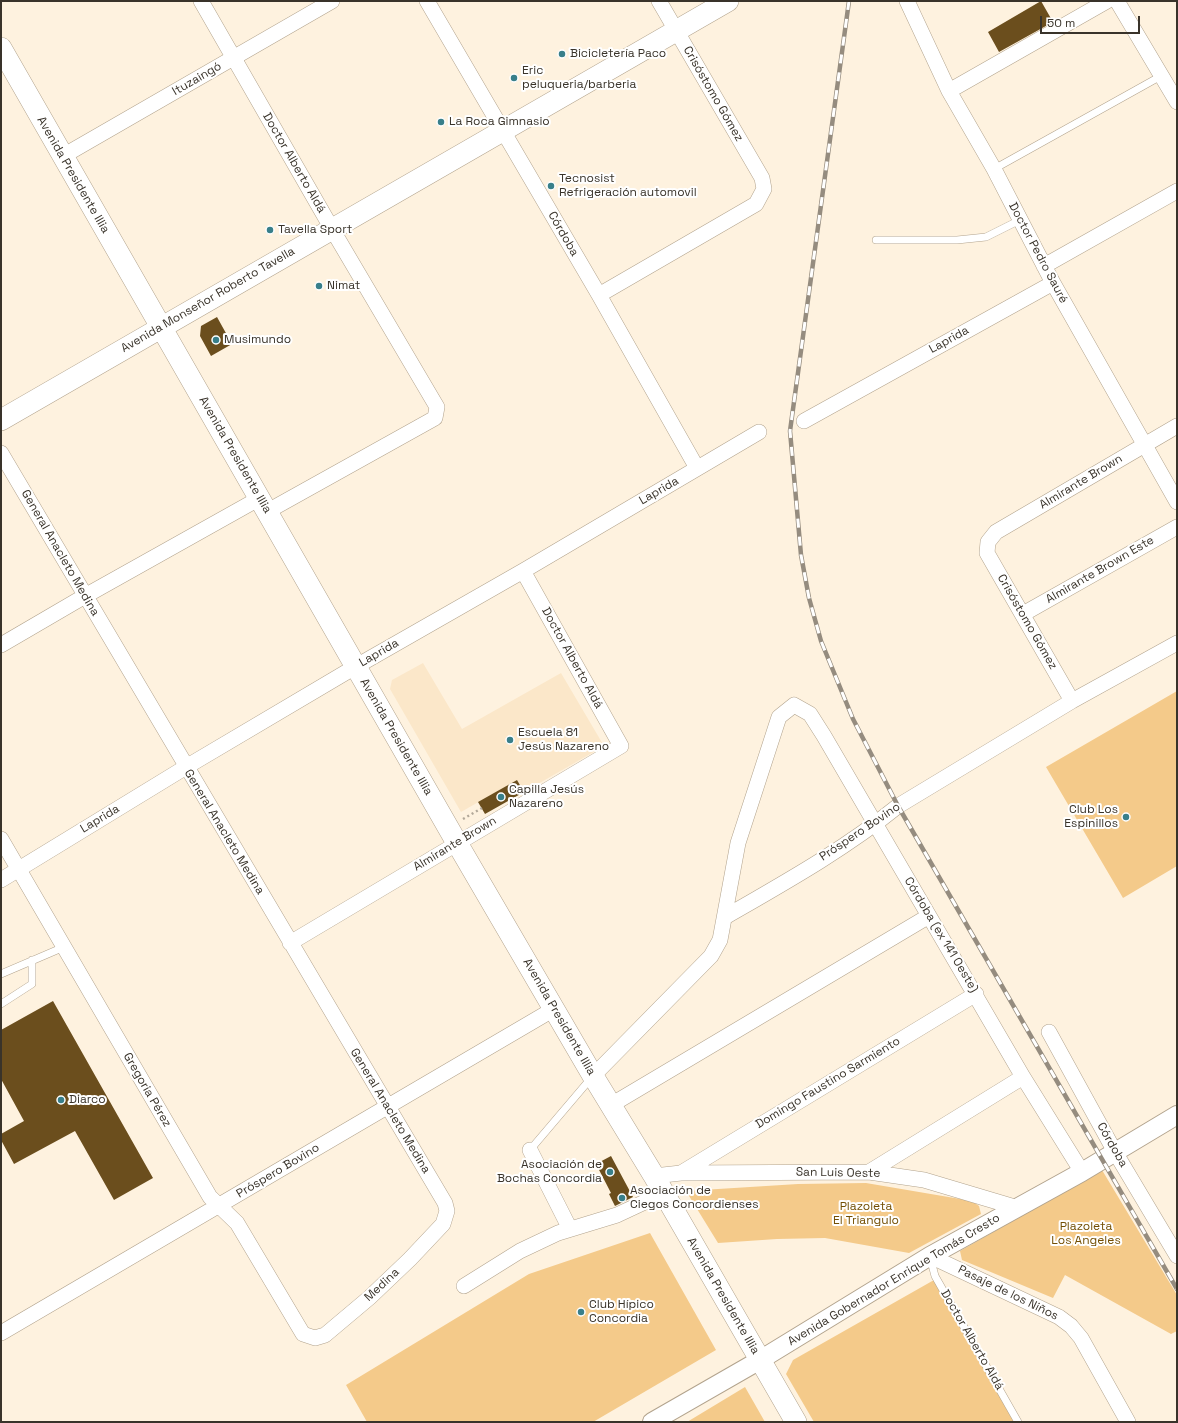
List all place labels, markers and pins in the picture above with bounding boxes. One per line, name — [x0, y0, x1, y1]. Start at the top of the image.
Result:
place label: Bicicletería Paco — [570, 47, 666, 61]
marker: Bicicletería Paco — [557, 49, 567, 59]
place label: Eric peluqueria/barberia — [522, 64, 636, 92]
marker: Eric peluqueria/barberia — [509, 73, 519, 83]
place label: La Roca Gimnasio — [449, 115, 550, 129]
marker: La Roca Gimnasio — [436, 117, 446, 127]
place label: Tecnosist Refrigeración automovil — [559, 172, 697, 200]
marker: Tecnosist Refrigeración automovil — [546, 181, 556, 191]
place label: Tavella Sport — [278, 223, 352, 237]
marker: Tavella Sport — [265, 225, 275, 235]
place label: Nimat — [327, 279, 360, 293]
marker: Nimat — [314, 281, 324, 291]
place label: Musimundo — [224, 333, 291, 347]
marker: Musimundo — [211, 335, 221, 345]
place label: Escuela 81 Jesús Nazareno — [518, 726, 609, 754]
marker: Escuela 81 Jesús Nazareno — [505, 735, 515, 745]
place label: Capilla Jesús Nazareno — [509, 783, 584, 811]
marker: Capilla Jesús Nazareno — [496, 792, 506, 802]
place label: Club Los Espinillos — [1064, 803, 1118, 831]
marker: Club Los Espinillos — [1121, 812, 1131, 822]
place label: Diarco — [69, 1093, 106, 1107]
marker: Diarco — [56, 1095, 66, 1105]
place label: Asociación de Bochas Concordia — [497, 1158, 602, 1186]
marker: Asociación de Bochas Concordia — [605, 1167, 615, 1177]
place label: Asociación de Ciegos Concordienses — [630, 1184, 759, 1212]
marker: Asociación de Ciegos Concordienses — [617, 1193, 627, 1203]
place label: Club Hípico Concordia — [589, 1298, 654, 1326]
marker: Club Hípico Concordia — [576, 1307, 586, 1317]

